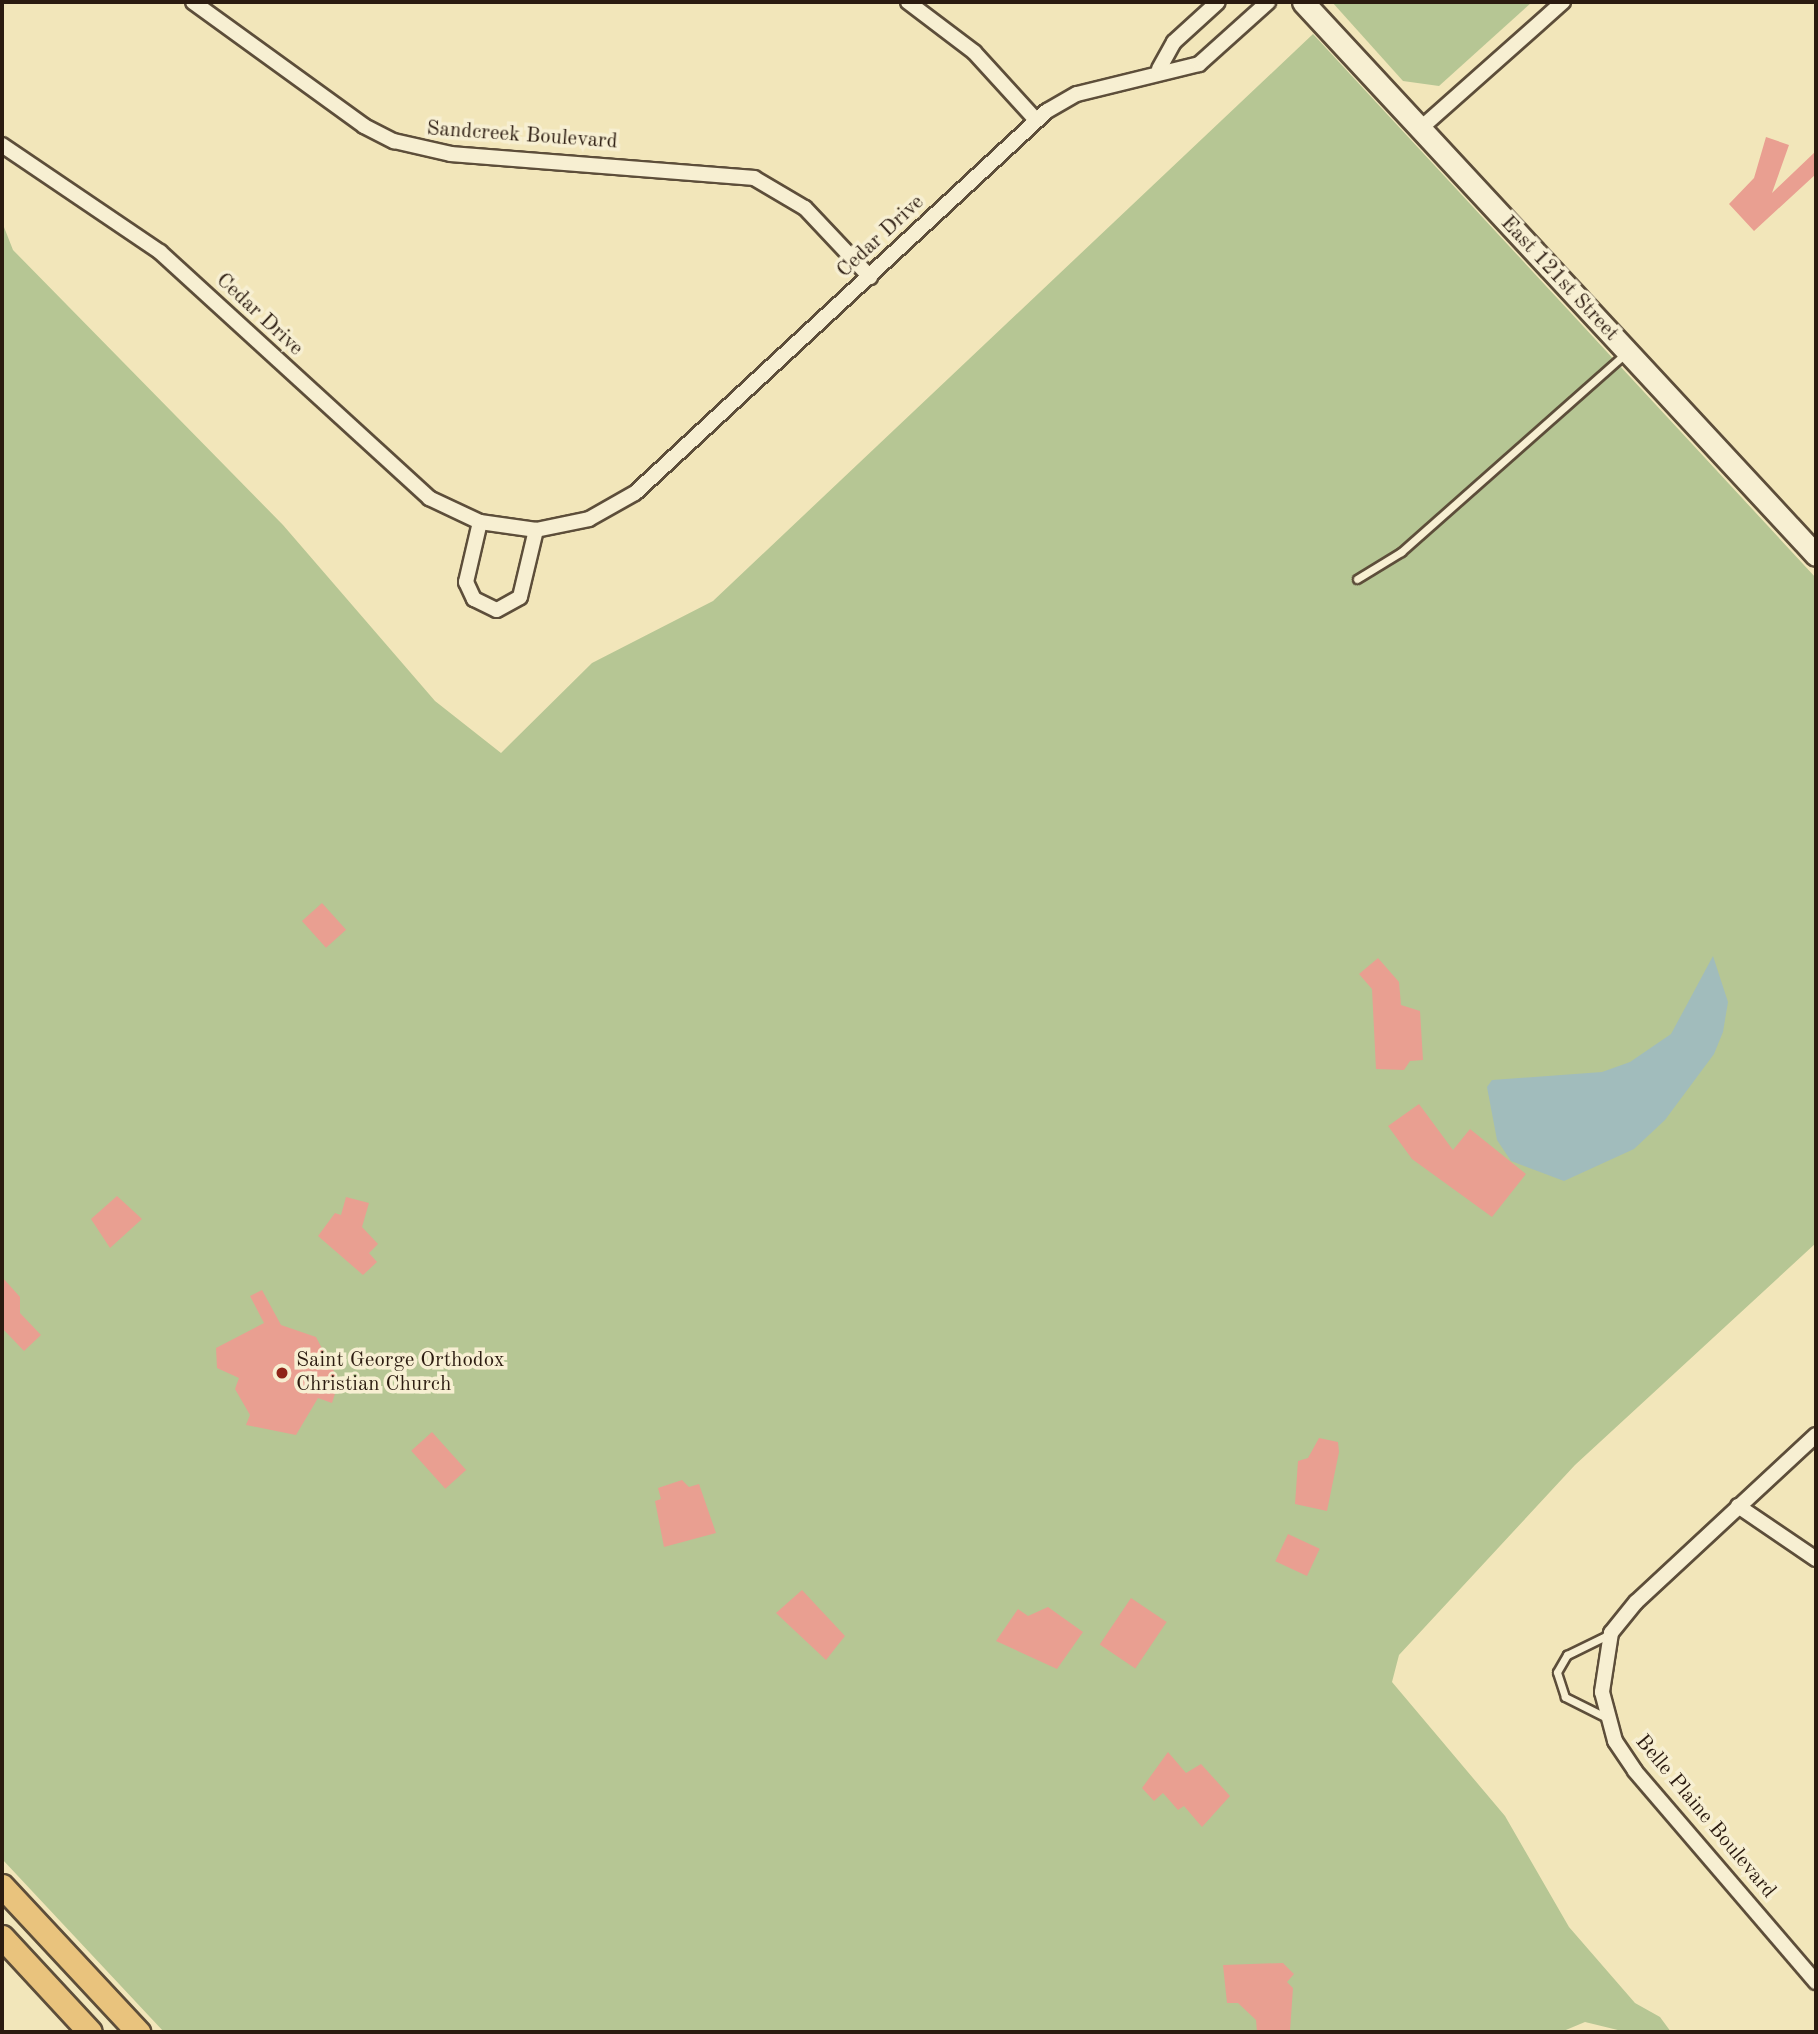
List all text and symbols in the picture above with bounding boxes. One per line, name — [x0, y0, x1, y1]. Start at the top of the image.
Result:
street label: Sandcreek Boulevard — [426, 117, 618, 155]
street label: Cedar Drive — [832, 190, 930, 284]
street label: East 121st Street — [1495, 211, 1623, 347]
street label: Cedar Drive — [210, 268, 308, 362]
place label: Saint George Orthodox Christian Church — [296, 1348, 505, 1398]
marker: Saint George Orthodox Christian Church — [274, 1365, 290, 1381]
street label: Belle Plaine Boulevard — [1629, 1730, 1781, 1904]

